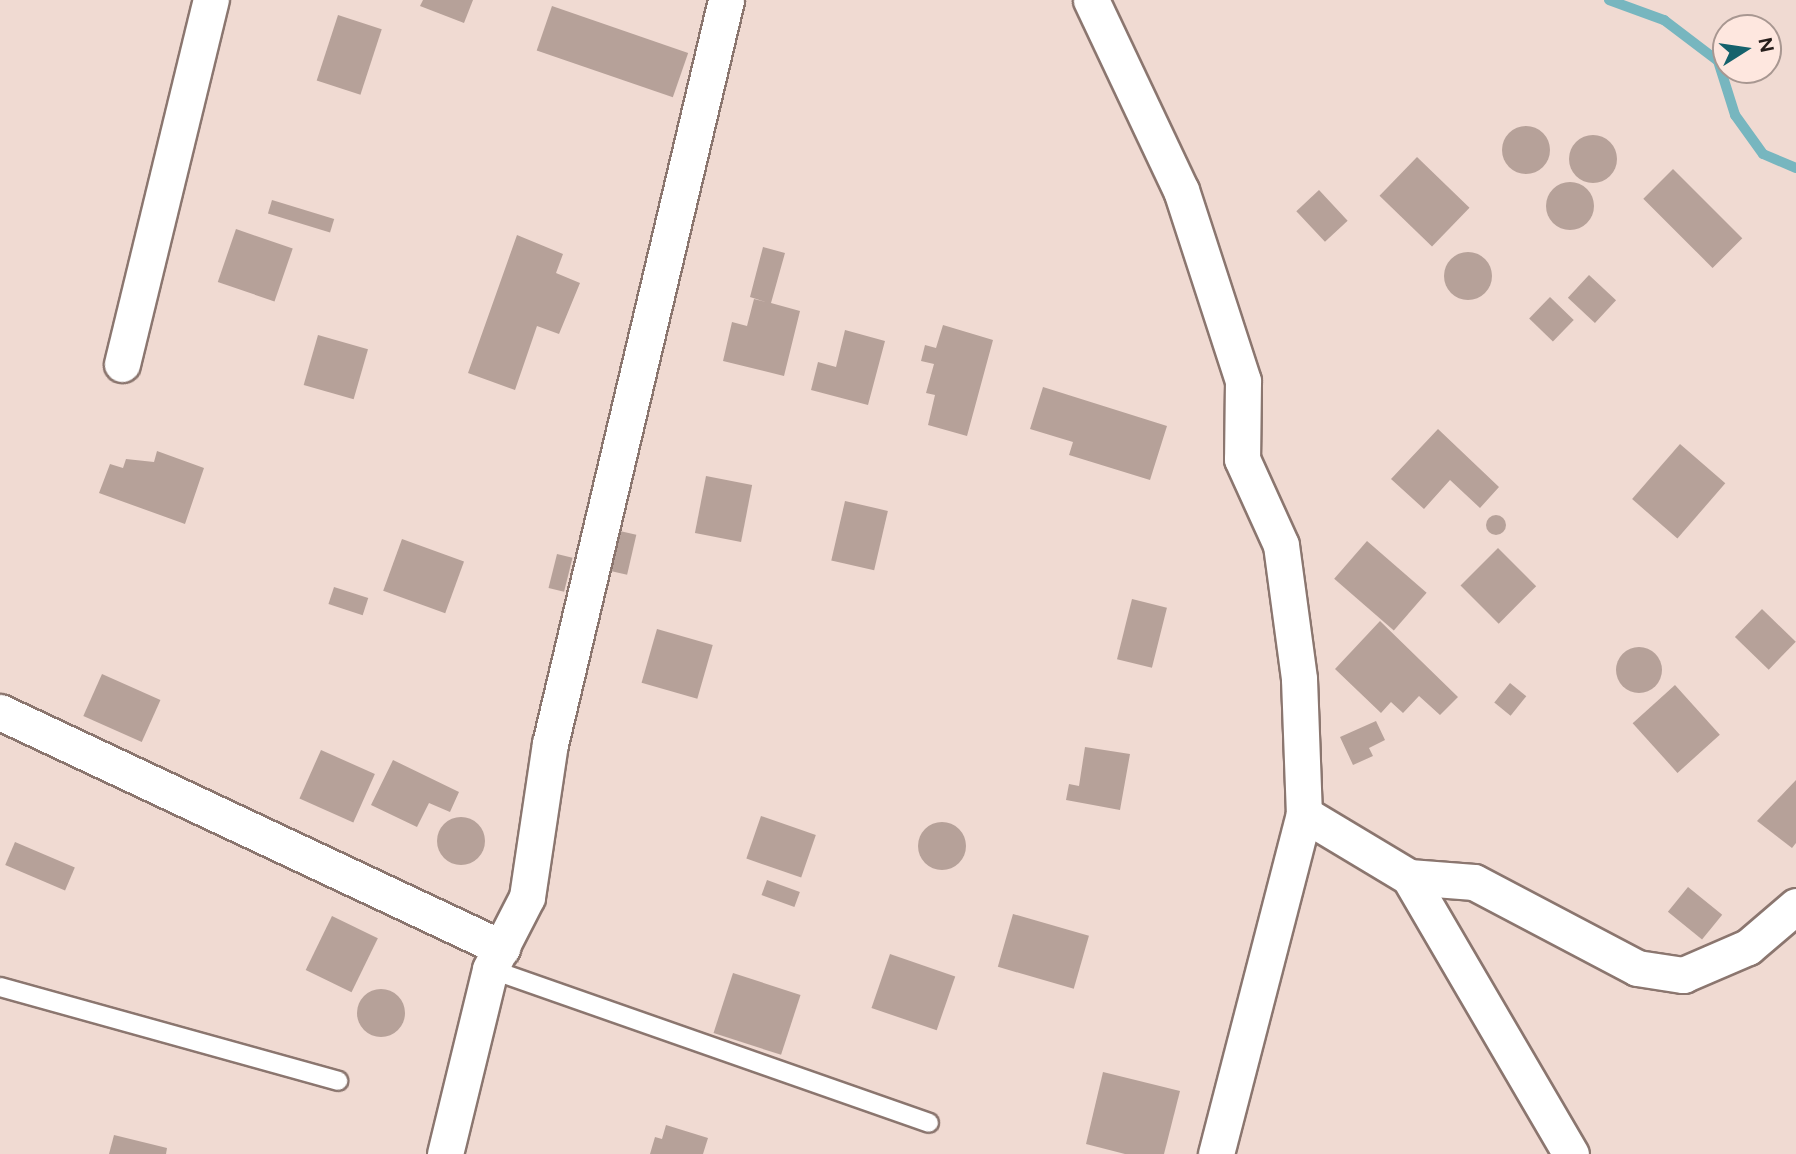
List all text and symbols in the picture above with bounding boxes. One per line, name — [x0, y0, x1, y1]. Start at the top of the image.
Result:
north arrow — [1712, 14, 1782, 84]
text: N — [1753, 35, 1779, 55]

